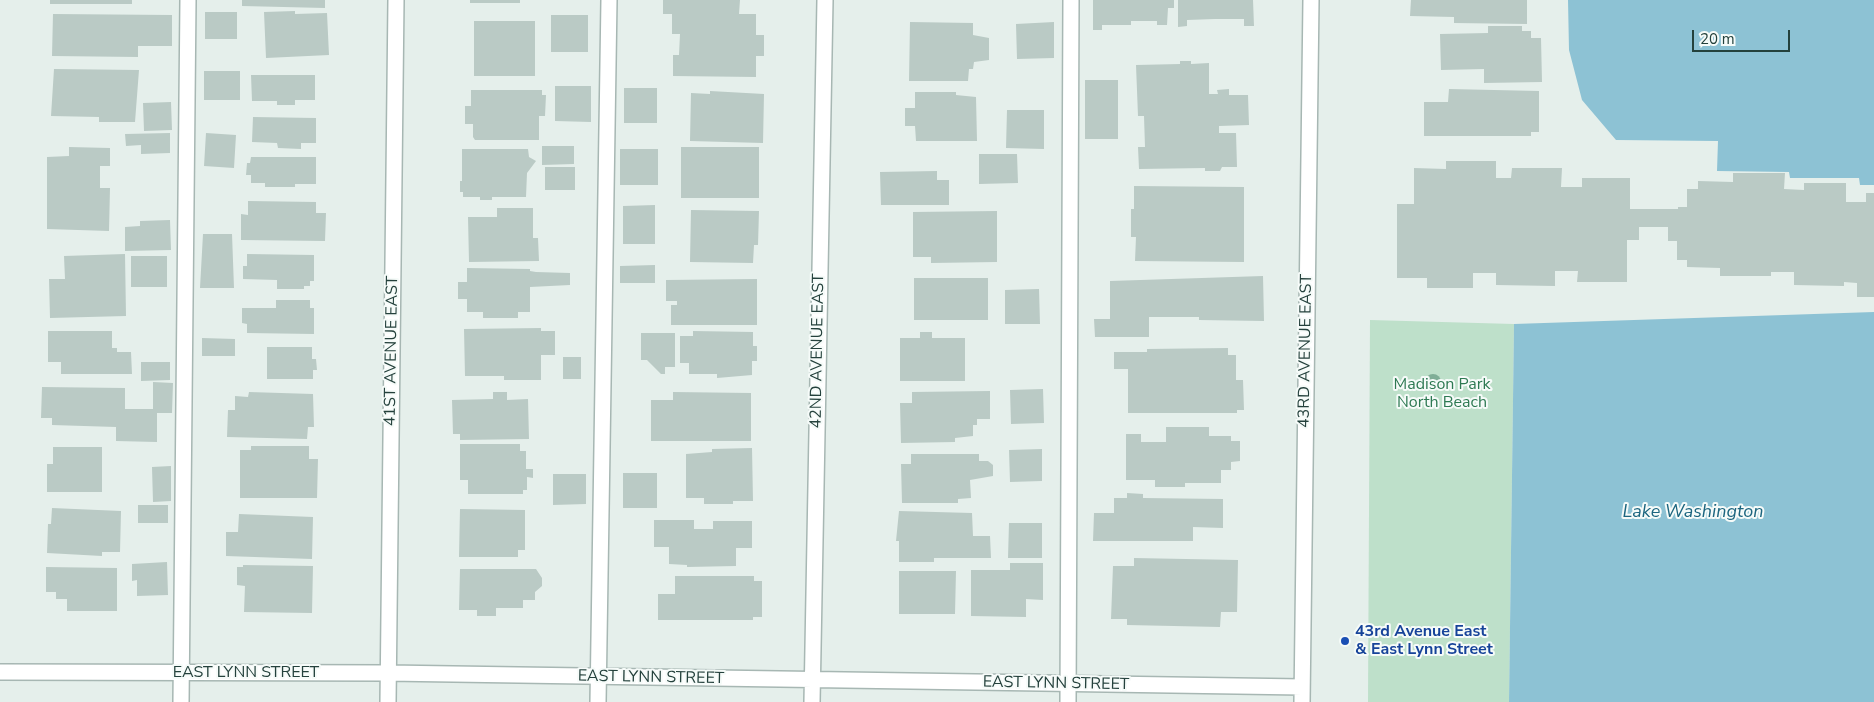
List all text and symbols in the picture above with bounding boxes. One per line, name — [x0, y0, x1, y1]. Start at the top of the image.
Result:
scale bar — [1694, 20, 1792, 52]
text: 20 m — [1700, 29, 1735, 49]
street label: 42ND AVENUE EAST — [807, 273, 829, 429]
street label: 43RD AVENUE EAST — [1295, 274, 1317, 428]
street label: 41ST AVENUE EAST — [381, 276, 403, 426]
park label: Madison Park North Beach — [1394, 375, 1490, 413]
water label: Lake Washington — [1623, 502, 1763, 524]
place label: 43rd Avenue East & East Lynn Street — [1355, 622, 1493, 660]
marker: 43rd Avenue East & East Lynn Street — [1339, 635, 1351, 647]
street label: EAST LYNN STREET — [173, 663, 319, 683]
street label: EAST LYNN STREET — [578, 667, 724, 689]
street label: EAST LYNN STREET — [983, 673, 1129, 695]

